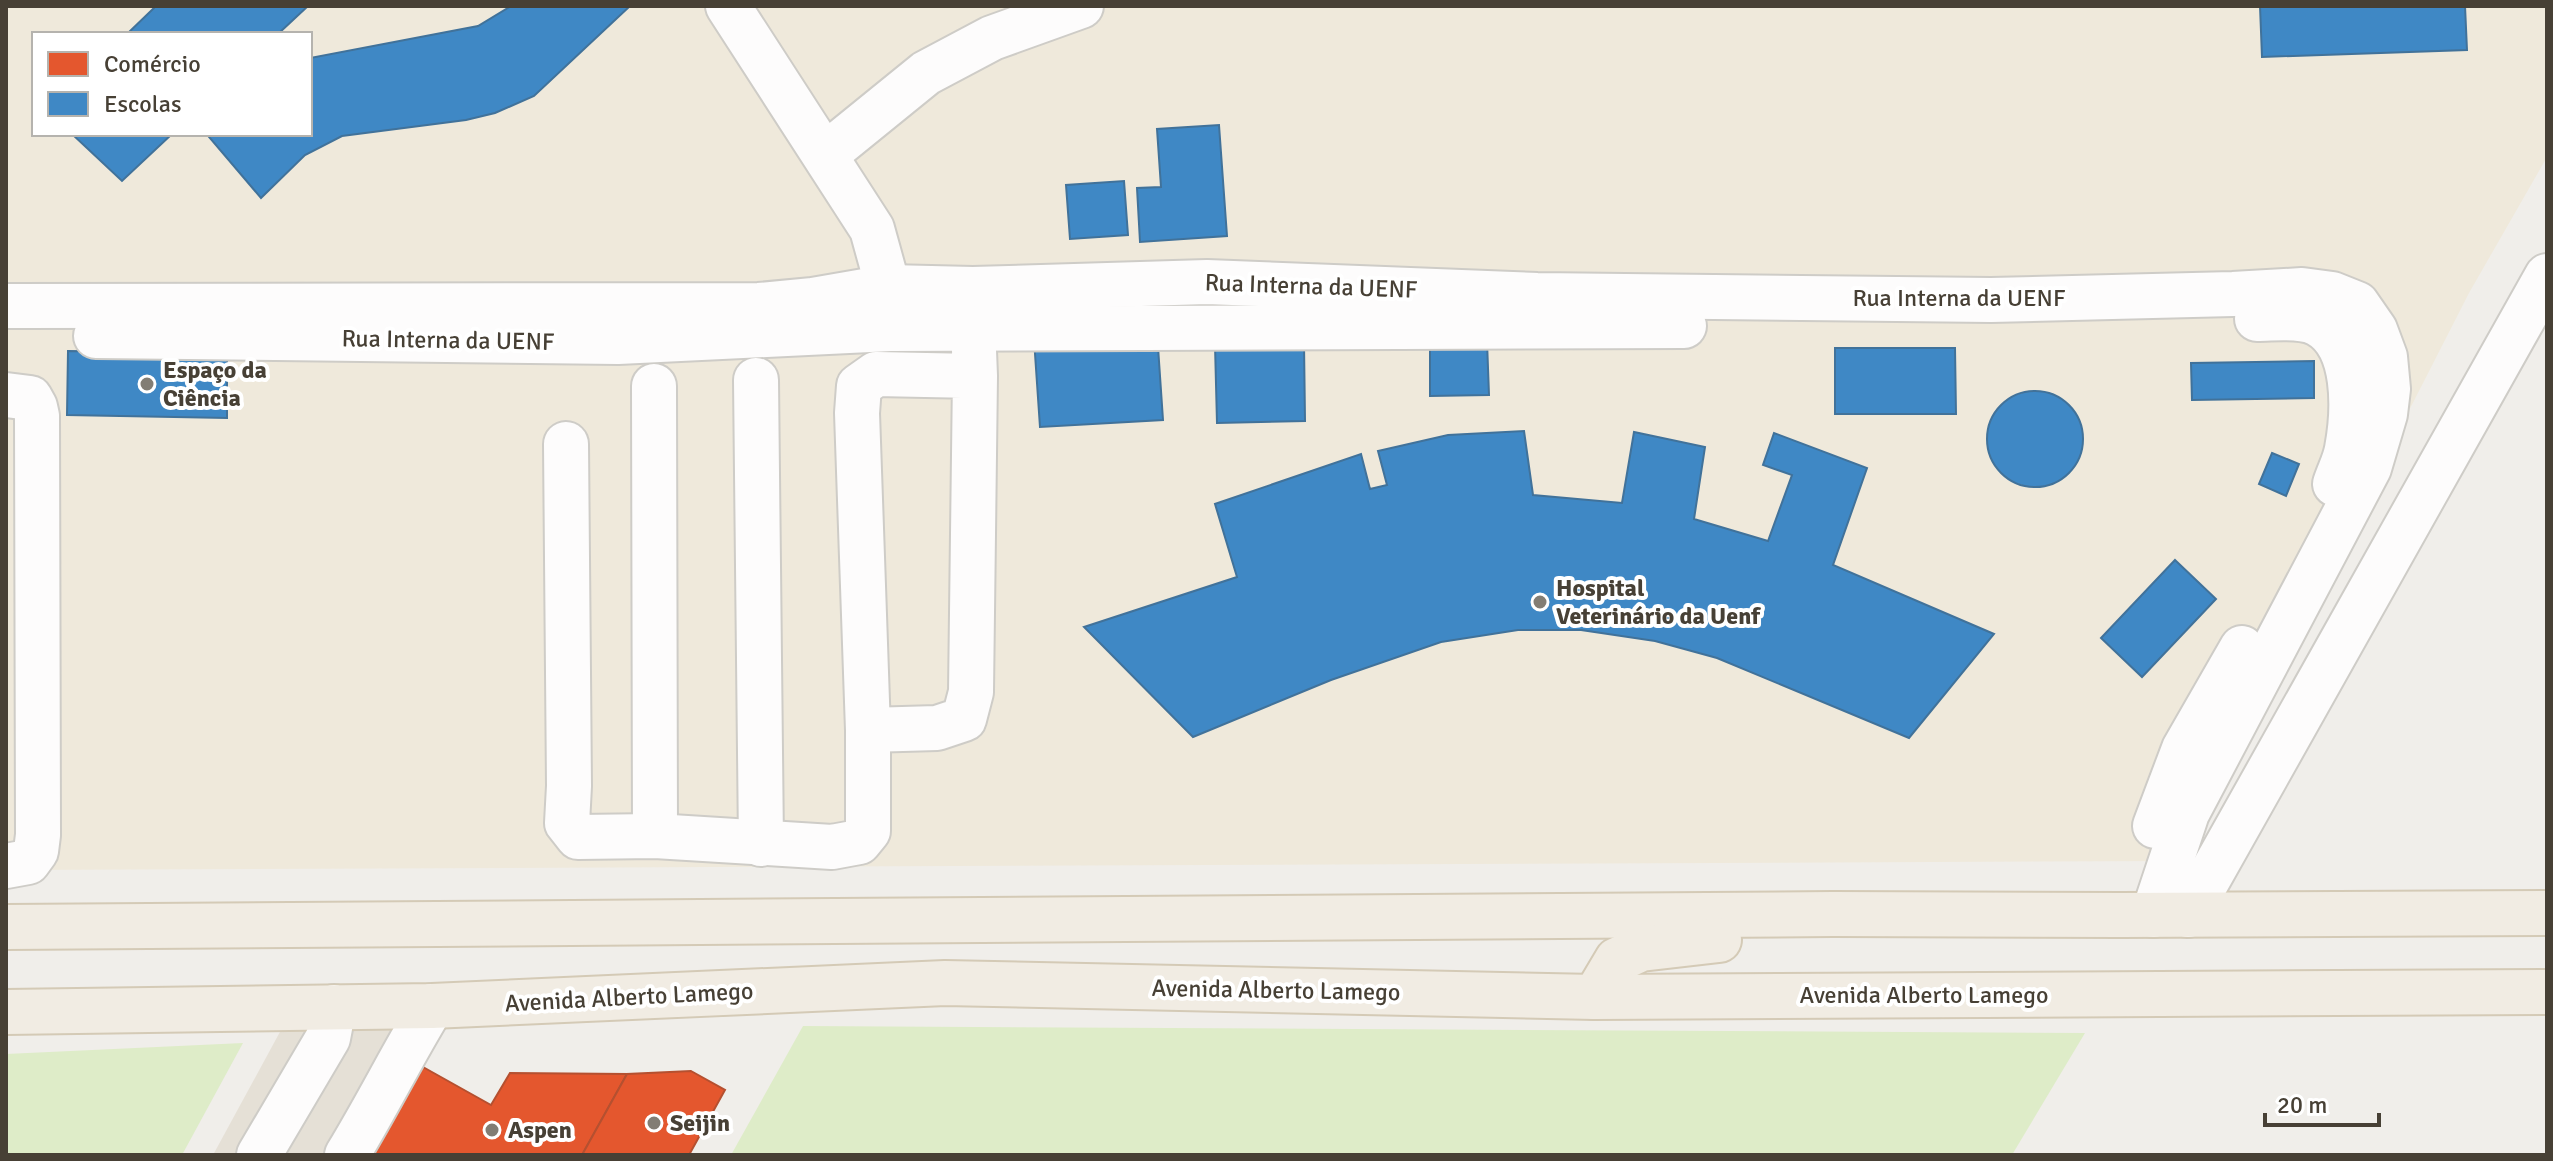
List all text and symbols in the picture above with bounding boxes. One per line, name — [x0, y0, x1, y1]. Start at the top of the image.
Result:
legend — [32, 32, 312, 136]
text: Comércio — [104, 49, 201, 79]
text: Escolas — [104, 89, 182, 119]
street label: Rua Interna da UENF — [1204, 267, 1418, 305]
street label: Rua Interna da UENF — [1853, 283, 2065, 313]
street label: Rua Interna da UENF — [341, 323, 555, 357]
place label: Espaço da Ciência — [163, 355, 267, 413]
marker: Espaço da Ciência — [138, 375, 156, 393]
place label: Hospital Veterinário da Uenf — [1556, 573, 1761, 631]
marker: Hospital Veterinário da Uenf — [1531, 593, 1549, 611]
street label: Avenida Alberto Lamego — [1151, 973, 1401, 1007]
street label: Avenida Alberto Lamego — [504, 976, 754, 1018]
street label: Avenida Alberto Lamego — [1800, 980, 2048, 1010]
scale bar — [2265, 1077, 2379, 1127]
text: 20 m — [2277, 1090, 2327, 1120]
place label: Seijin — [670, 1108, 730, 1138]
marker: Seijin — [645, 1114, 663, 1132]
place label: Aspen — [508, 1115, 572, 1145]
marker: Aspen — [483, 1121, 501, 1139]

